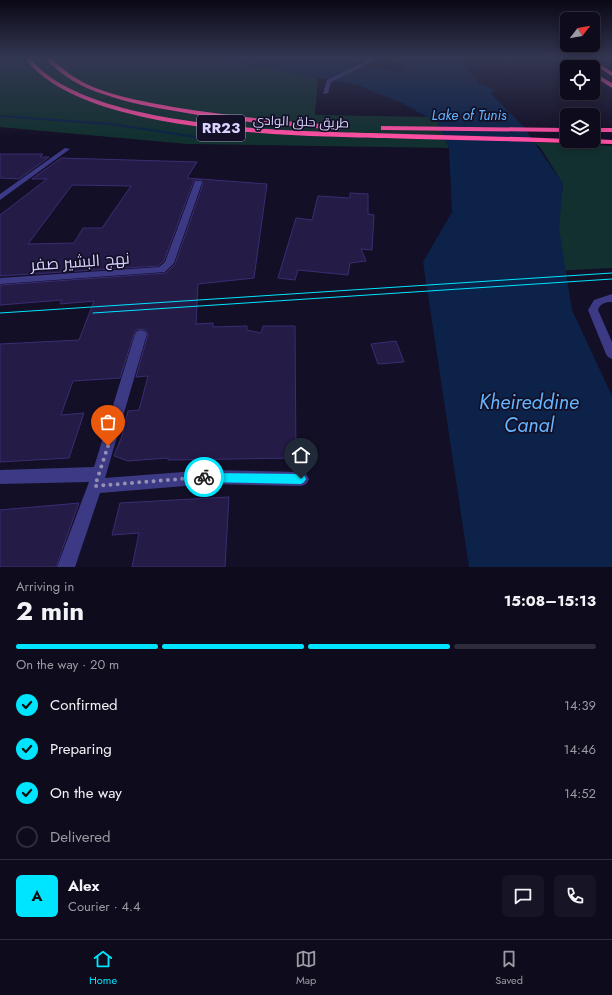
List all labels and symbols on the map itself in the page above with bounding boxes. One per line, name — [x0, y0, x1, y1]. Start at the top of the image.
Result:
north arrow — [560, 12, 600, 52]
water label: Lake of Tunis — [432, 105, 507, 125]
street label: طريق حلق الوادي — [252, 110, 349, 134]
road number: RR23 — [197, 115, 245, 141]
street label: نهج البشير صفر — [29, 247, 130, 277]
water label: Kheireddine Canal — [479, 388, 579, 440]
pin — [91, 405, 125, 446]
pin — [284, 438, 318, 479]
courier — [184, 457, 224, 497]

